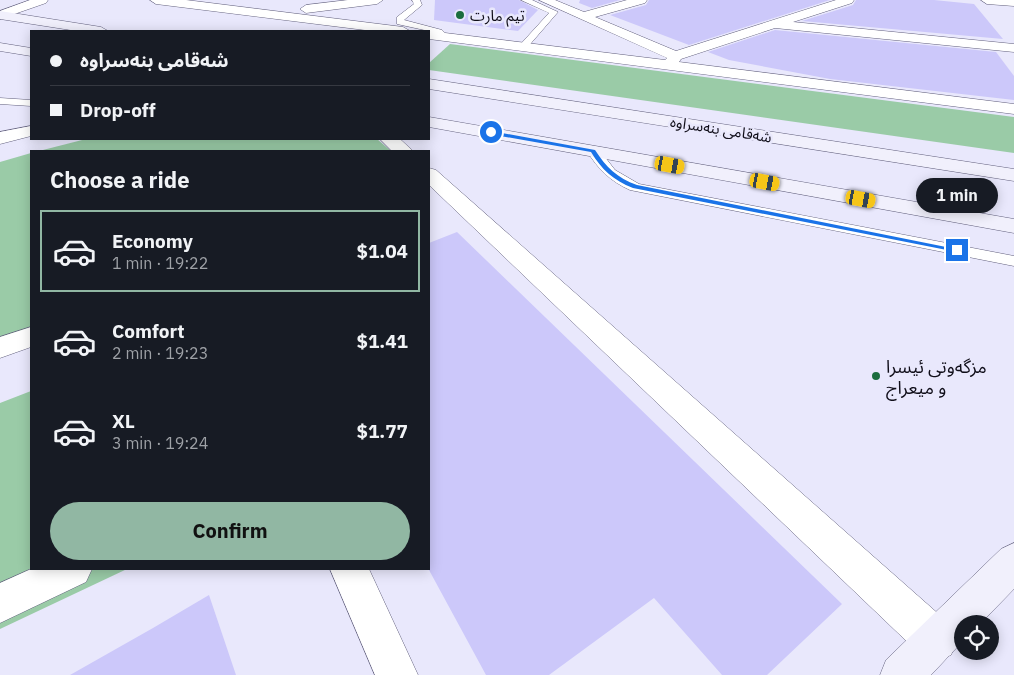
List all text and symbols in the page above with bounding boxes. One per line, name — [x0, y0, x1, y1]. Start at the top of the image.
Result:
place label: تيم مارت — [470, 6, 525, 27]
marker: تيم مارت — [454, 9, 466, 21]
text: شەقامی بنەسراوە — [80, 48, 229, 72]
text: Drop-off — [80, 98, 156, 122]
street label: شەقامی بنەسراوە — [669, 112, 773, 146]
route start — [480, 121, 502, 143]
car — [653, 155, 686, 175]
text: Choose a ride — [50, 165, 190, 194]
car — [748, 172, 781, 192]
callout: 1 min — [916, 178, 998, 212]
text: 1 min — [936, 185, 978, 205]
car — [844, 189, 877, 209]
icon: car — [52, 229, 97, 274]
text: Economy — [112, 229, 193, 253]
text: $1.04 — [356, 239, 408, 263]
route end — [946, 239, 968, 261]
text: 1 min · 19:22 — [112, 253, 208, 273]
icon: car — [52, 319, 97, 364]
text: Comfort — [112, 319, 185, 343]
text: $1.41 — [356, 329, 408, 353]
text: 2 min · 19:23 — [112, 343, 208, 363]
place label: مزگەوتی ئیسرا و میعراج — [886, 355, 987, 401]
marker: مزگەوتی ئیسرا و میعراج — [870, 370, 882, 382]
icon: car — [52, 409, 97, 454]
text: XL — [112, 409, 135, 433]
text: $1.77 — [356, 419, 408, 443]
text: 3 min · 19:24 — [112, 433, 208, 453]
button: Confirm — [50, 502, 410, 560]
map controls — [954, 615, 999, 660]
button: locate — [954, 615, 999, 660]

